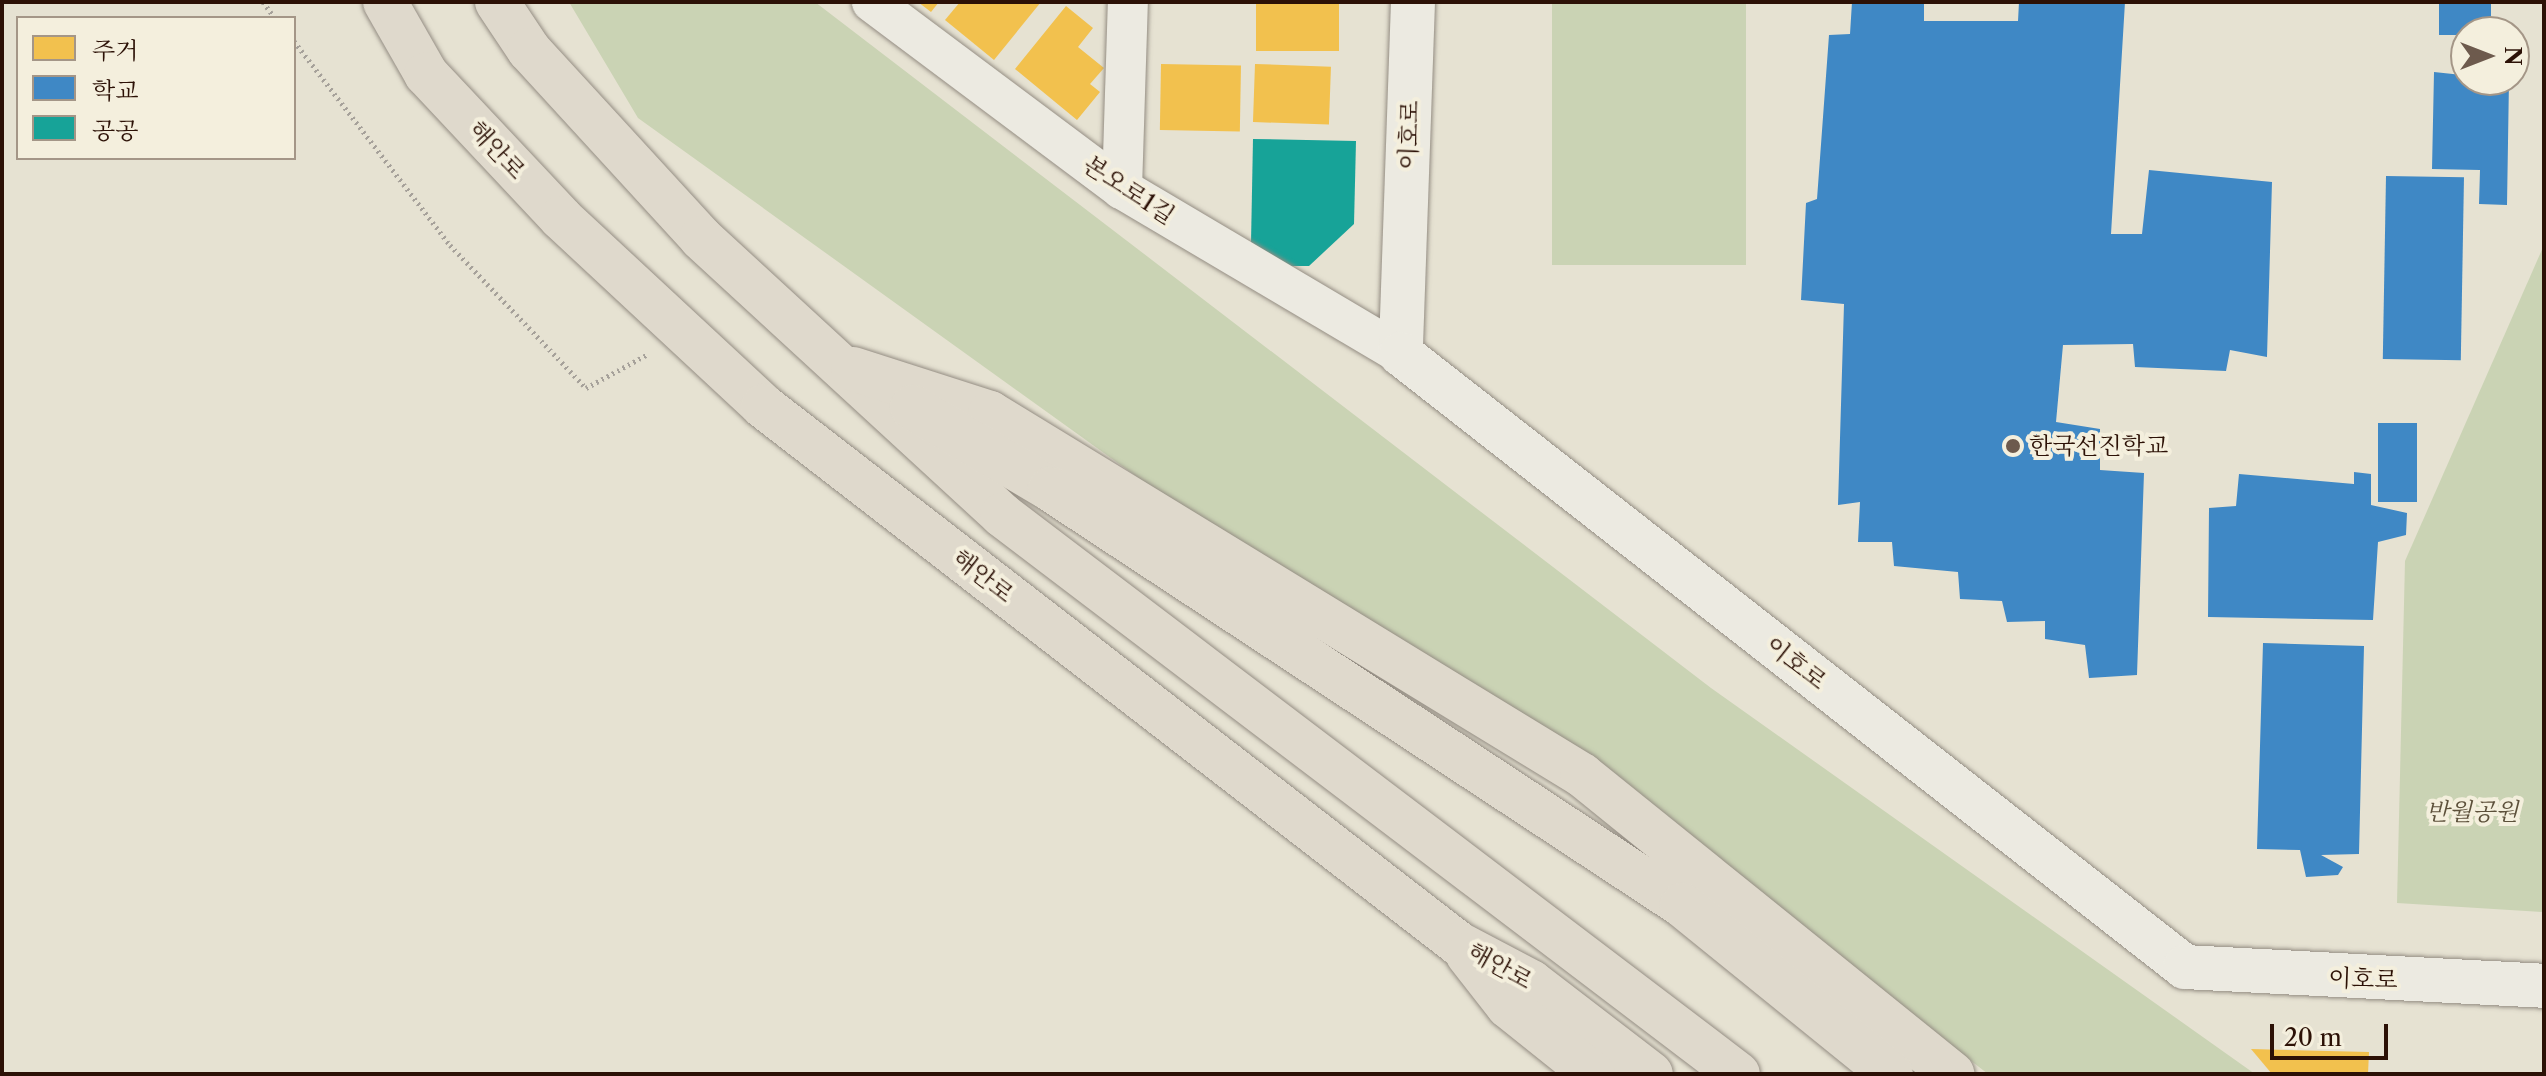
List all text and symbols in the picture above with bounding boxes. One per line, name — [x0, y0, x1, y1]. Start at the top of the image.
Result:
legend — [16, 16, 296, 160]
north arrow — [2450, 16, 2530, 96]
text: 주거 — [92, 36, 138, 65]
text: N — [2499, 46, 2526, 66]
text: 학교 — [92, 76, 138, 105]
street label: 이호로 — [1393, 100, 1425, 170]
street label: 해안로 — [463, 115, 531, 185]
text: 공공 — [92, 116, 138, 145]
street label: 본오로1길 — [1078, 150, 1180, 230]
place label: 한국선진학교 — [2029, 432, 2168, 460]
marker: 한국선진학교 — [2004, 437, 2022, 455]
street label: 해안로 — [947, 543, 1019, 609]
street label: 이호로 — [1760, 630, 1832, 696]
park label: 반월공원 — [2426, 798, 2518, 826]
street label: 해안로 — [1463, 937, 1537, 995]
street label: 이호로 — [2328, 963, 2398, 995]
scale bar — [2274, 1008, 2392, 1058]
text: 20 m — [2284, 1023, 2342, 1052]

